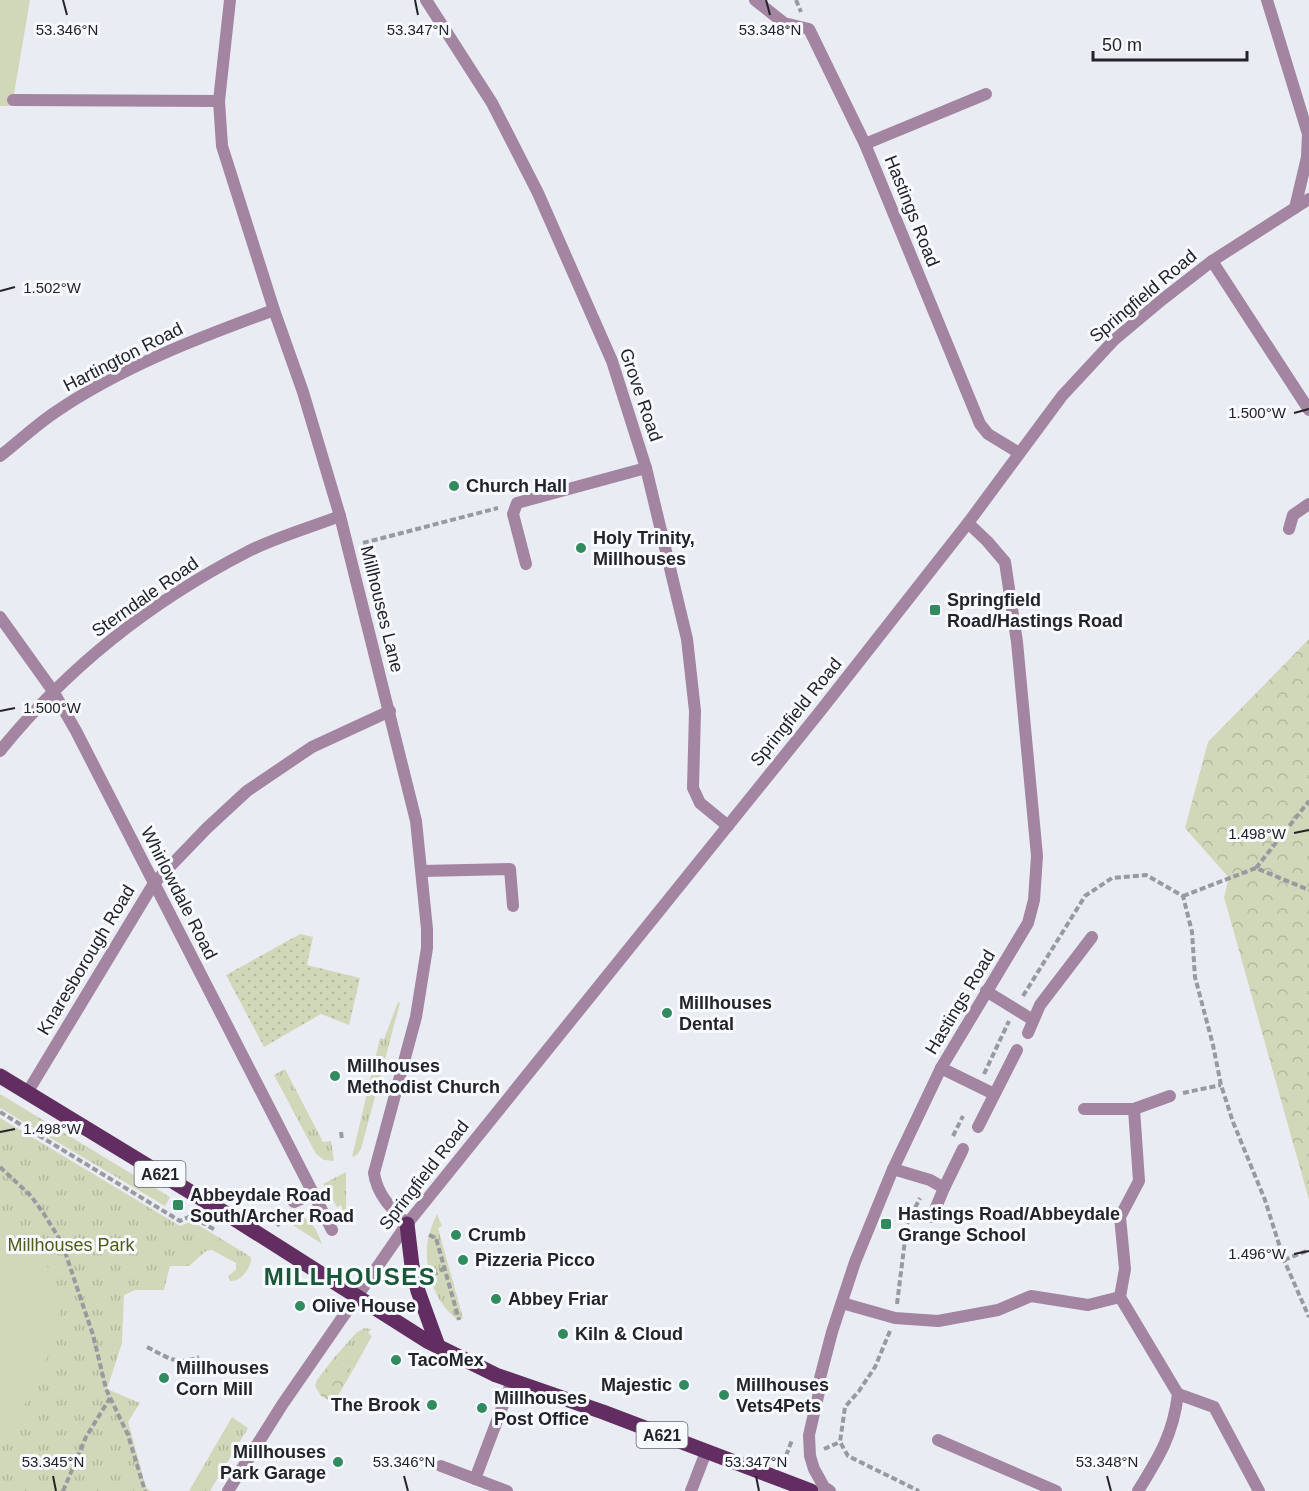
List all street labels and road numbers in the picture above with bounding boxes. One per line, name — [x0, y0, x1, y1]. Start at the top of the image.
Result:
street label: Hastings Road — [881, 153, 943, 269]
street label: Springfield Road — [1086, 246, 1200, 346]
street label: Hartington Road — [60, 318, 186, 396]
street label: Grove Road — [616, 346, 666, 444]
street label: Millhouses Lane — [357, 543, 407, 675]
street label: Sterndale Road — [88, 553, 202, 641]
street label: Springfield Road — [746, 654, 846, 770]
street label: Whirlowdale Road — [137, 823, 221, 963]
street label: Knaresborough Road — [33, 882, 139, 1038]
street label: Hastings Road — [921, 946, 999, 1058]
street label: Springfield Road — [375, 1116, 473, 1234]
road number: A621 — [134, 1161, 186, 1187]
road number: A621 — [636, 1422, 688, 1448]

